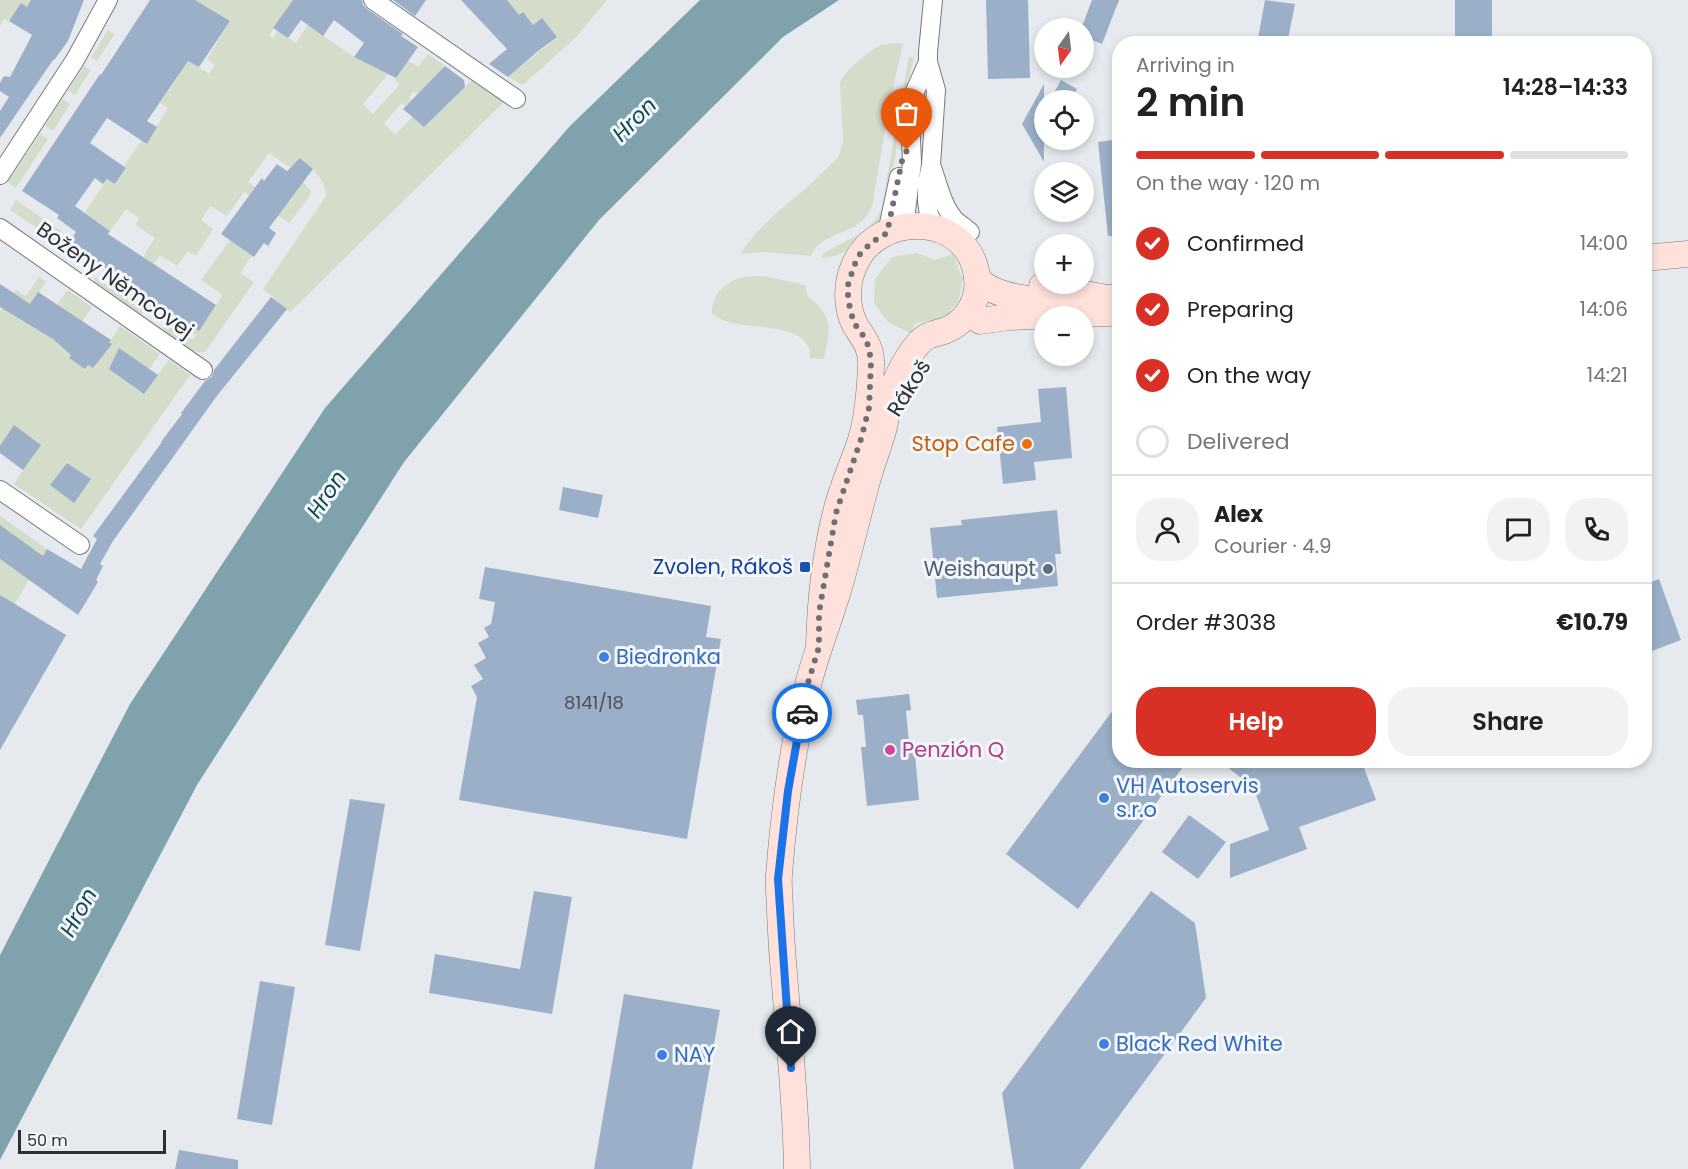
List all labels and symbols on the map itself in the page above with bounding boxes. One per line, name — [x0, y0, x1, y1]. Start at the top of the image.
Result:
north arrow — [1034, 18, 1094, 78]
pin — [881, 88, 932, 150]
water label: Hron — [605, 90, 664, 149]
street label: Boženy Němcovej — [31, 215, 200, 345]
street label: Rákoš — [880, 354, 937, 422]
place label: Stop Cafe — [911, 429, 1015, 458]
marker: Stop Cafe — [1020, 437, 1034, 451]
water label: Hron — [299, 464, 354, 524]
place label: Zvolen, Rákoš — [653, 552, 793, 581]
place label: Weishaupt — [923, 554, 1036, 583]
marker: Zvolen, Rákoš — [798, 560, 812, 574]
marker: Weishaupt — [1041, 562, 1055, 576]
place label: Biedronka — [616, 642, 721, 671]
marker: Biedronka — [597, 650, 611, 664]
courier — [772, 683, 832, 743]
house number: 8141/18 — [564, 690, 624, 715]
place label: Penzión Q — [902, 735, 1004, 764]
marker: Penzión Q — [883, 743, 897, 757]
place label: VH Autoservis s.r.o — [1116, 771, 1259, 824]
marker: VH Autoservis s.r.o — [1097, 791, 1111, 805]
water label: Hron — [52, 882, 104, 942]
pin — [765, 1006, 816, 1068]
place label: Black Red White — [1116, 1029, 1283, 1058]
marker: Black Red White — [1097, 1037, 1111, 1051]
place label: NAY — [674, 1040, 715, 1069]
marker: NAY — [655, 1048, 669, 1062]
scale bar — [18, 1127, 166, 1154]

